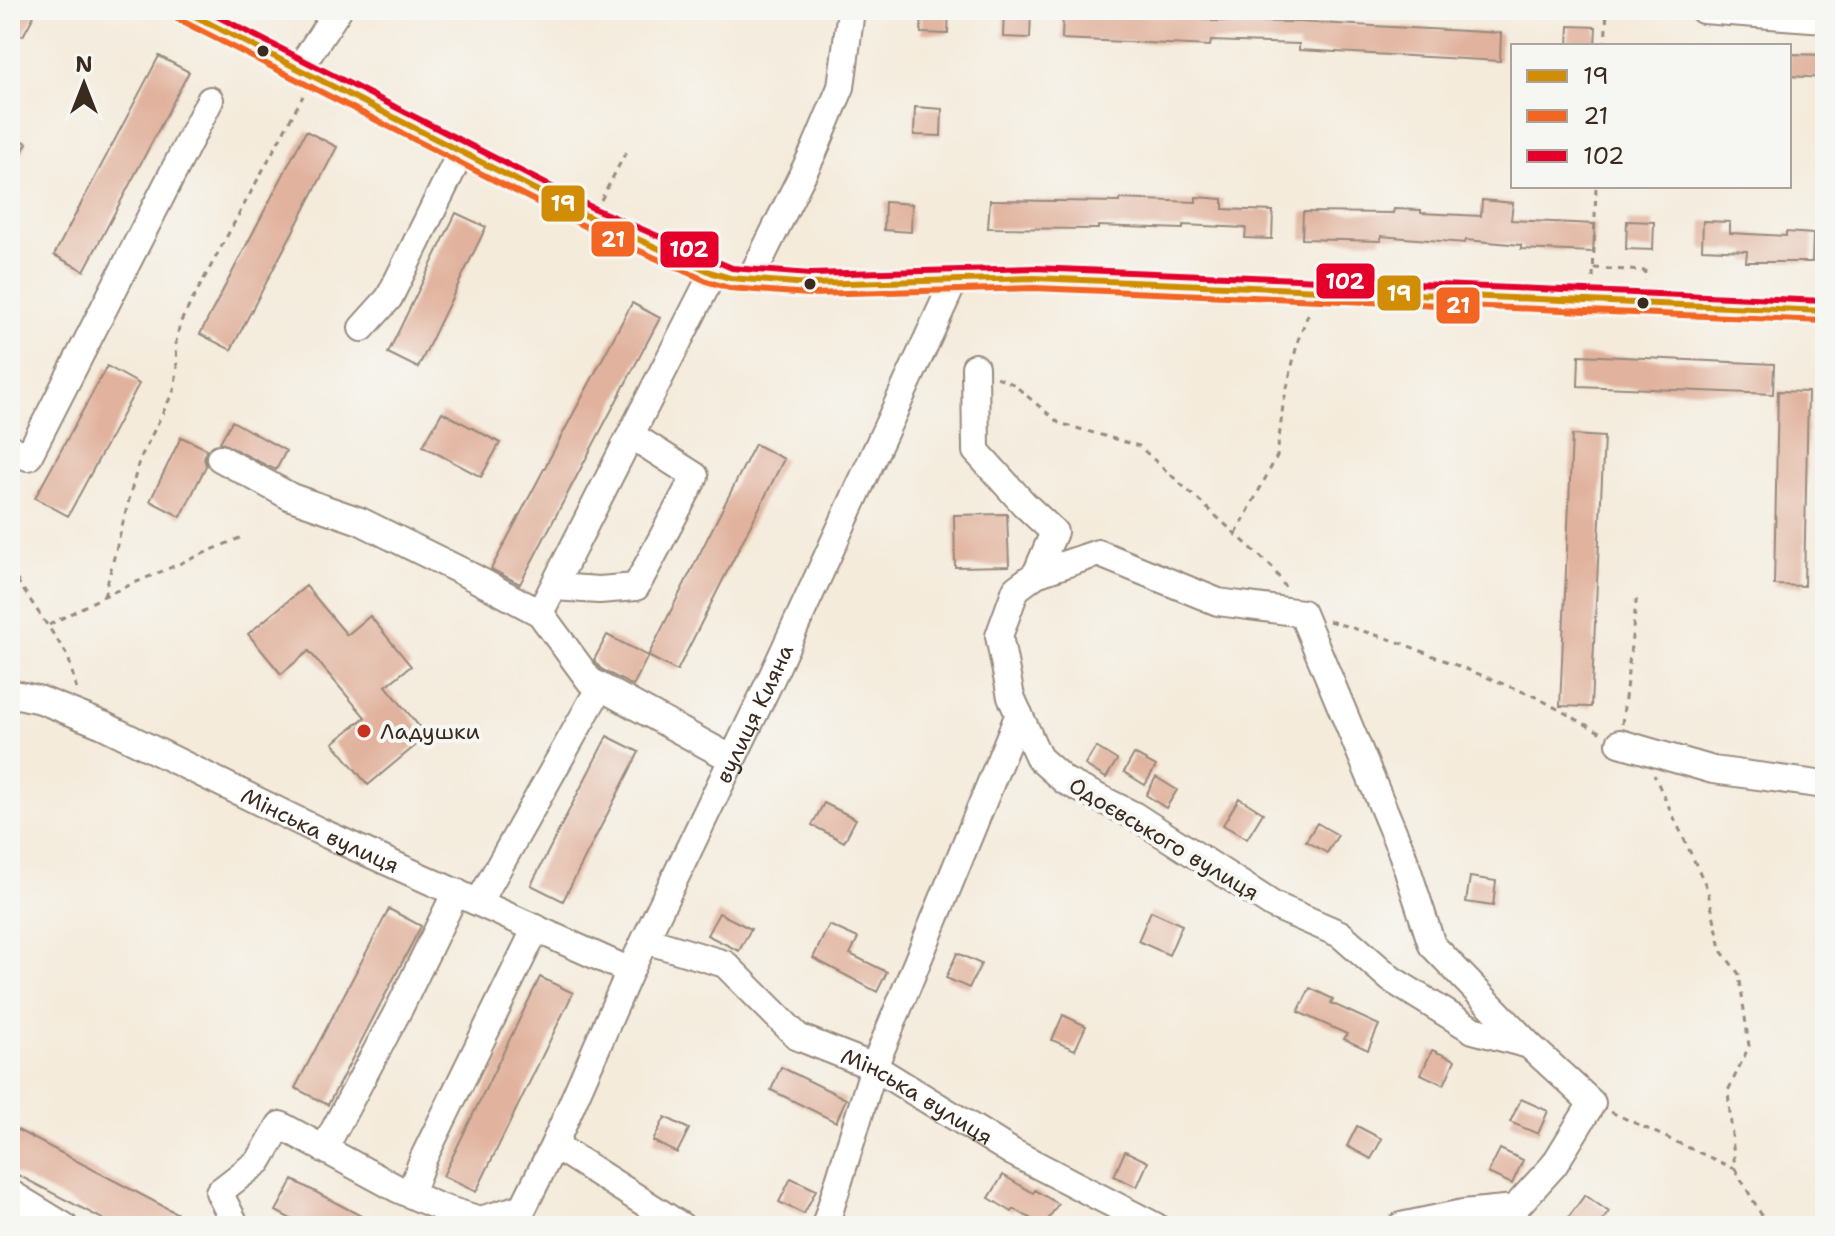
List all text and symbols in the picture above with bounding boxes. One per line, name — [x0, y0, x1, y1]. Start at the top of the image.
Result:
unlabelled marker — [255, 43, 271, 59]
north arrow — [44, 44, 124, 124]
legend — [1511, 44, 1791, 188]
text: N — [75, 50, 93, 79]
text: 19 — [1583, 60, 1609, 92]
text: 21 — [1583, 100, 1609, 132]
text: 102 — [1583, 140, 1625, 172]
line badge: 19 — [540, 184, 586, 223]
text: 19 — [550, 189, 576, 218]
line badge: 21 — [590, 220, 636, 258]
text: 21 — [601, 225, 625, 254]
line badge: 102 — [659, 230, 720, 269]
text: 102 — [669, 235, 709, 264]
line badge: 102 — [1315, 262, 1376, 300]
text: 102 — [1325, 267, 1365, 296]
line badge: 19 — [1376, 274, 1422, 312]
unlabelled marker — [802, 276, 818, 292]
text: 19 — [1386, 279, 1412, 308]
line badge: 21 — [1435, 286, 1481, 325]
text: 21 — [1446, 291, 1470, 320]
unlabelled marker — [1635, 295, 1651, 311]
street label: вулиця Кияна — [708, 639, 800, 788]
place label: Ладушки — [380, 717, 480, 746]
marker: Ладушки — [355, 722, 373, 740]
street label: Одоєвського вулиця — [1064, 771, 1264, 907]
street label: Мінська вулиця — [236, 781, 404, 880]
street label: Мінська вулиця — [837, 1041, 998, 1151]

